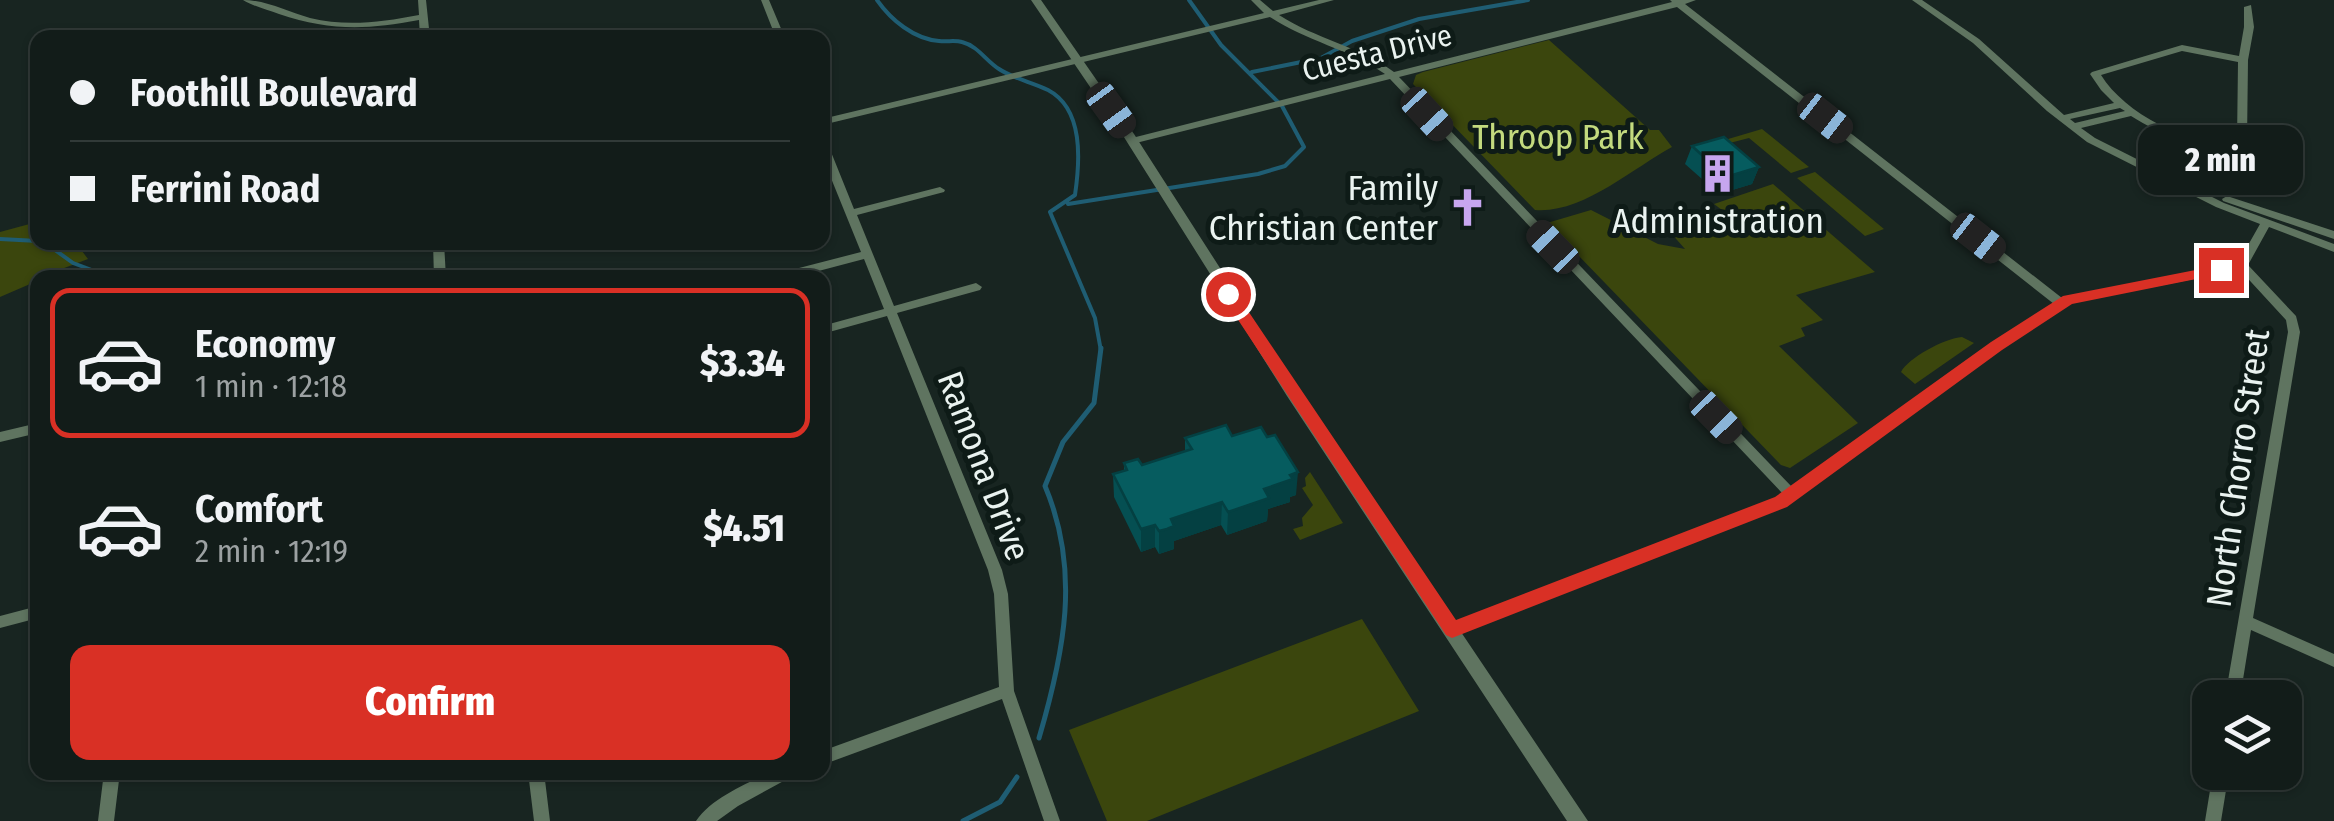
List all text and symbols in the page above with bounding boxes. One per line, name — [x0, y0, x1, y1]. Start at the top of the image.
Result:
street label: Cuesta Drive — [1298, 17, 1456, 89]
text: Foothill Boulevard — [130, 70, 418, 116]
car — [1081, 77, 1141, 143]
car — [1396, 82, 1458, 146]
car — [1792, 88, 1858, 148]
park label: Throop Park — [1472, 116, 1645, 158]
callout: 2 min — [2138, 125, 2304, 195]
text: 2 min — [2185, 141, 2256, 179]
building icon: Administration — [1697, 153, 1739, 195]
text: Ferrini Road — [130, 166, 320, 212]
place label: Family Christian Center — [1209, 167, 1438, 249]
church icon: Family Christian Center — [1447, 187, 1489, 229]
place label: Administration — [1612, 200, 1824, 242]
car — [1945, 208, 2011, 268]
car — [1521, 215, 1585, 279]
route end — [2199, 248, 2244, 293]
route start — [1206, 272, 1251, 317]
icon: car — [75, 318, 165, 408]
text: Economy — [195, 321, 335, 367]
street label: North Chorro Street — [2198, 326, 2278, 610]
text: $3.34 — [700, 340, 785, 386]
street label: Ramona Drive — [929, 366, 1039, 566]
text: 1 min · 12:18 — [195, 367, 347, 405]
car — [1684, 385, 1748, 449]
icon: car — [75, 483, 165, 573]
text: Comfort — [195, 486, 323, 532]
text: $4.51 — [703, 505, 785, 551]
text: 2 min · 12:19 — [195, 532, 348, 570]
button: Confirm — [70, 645, 790, 760]
map controls — [2192, 680, 2302, 790]
button: layers — [2192, 680, 2302, 790]

